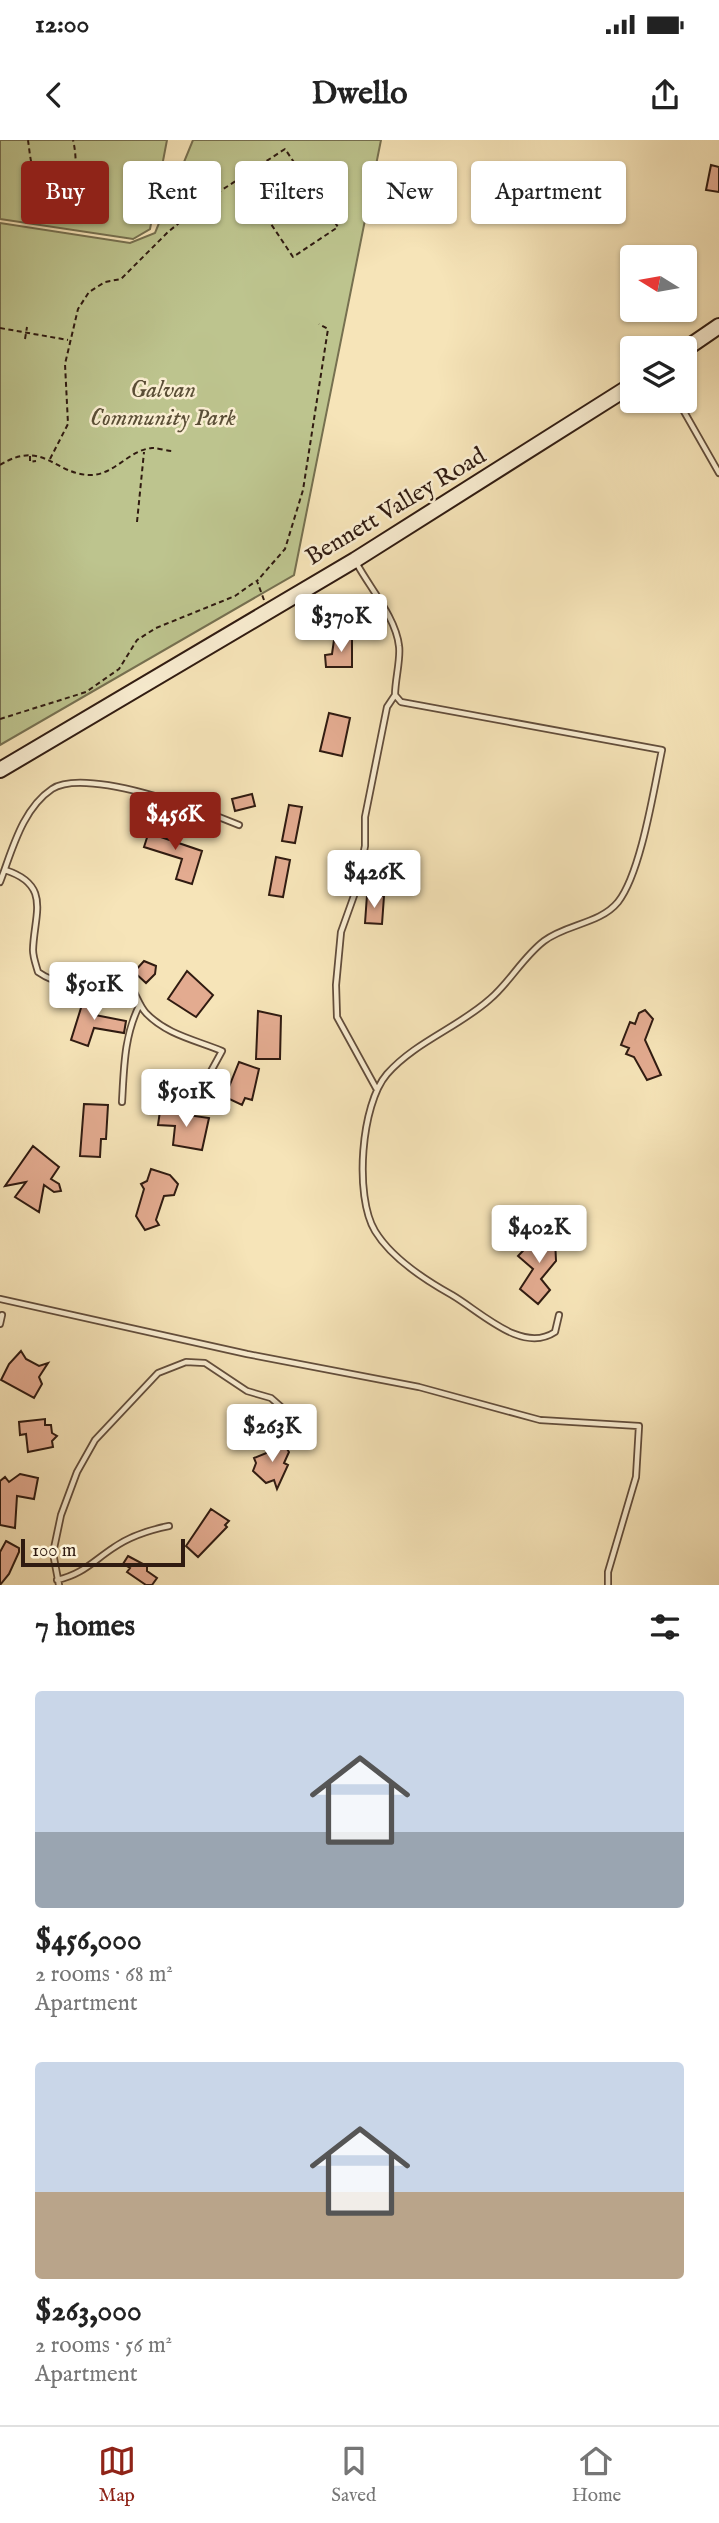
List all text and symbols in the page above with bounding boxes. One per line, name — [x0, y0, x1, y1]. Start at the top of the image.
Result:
text: 12:00 — [35, 8, 89, 41]
text: Dwello — [312, 74, 407, 115]
icon: back — [35, 76, 73, 114]
icon: share — [646, 76, 684, 114]
chip: Buy — [21, 161, 109, 224]
chip: Rent — [123, 161, 221, 224]
chip: Filters — [235, 161, 348, 224]
chip: New — [362, 161, 457, 224]
chip: Apartment — [471, 161, 626, 224]
north arrow — [620, 245, 696, 322]
map controls — [620, 245, 697, 413]
button: layers — [620, 336, 697, 413]
park label: Galvan Community Park — [90, 375, 236, 434]
street label: Bennett Valley Road — [300, 441, 492, 573]
pin: $370K — [292, 594, 390, 654]
text: $370K — [311, 602, 371, 631]
pin: $456K — [126, 792, 224, 852]
text: $456K — [146, 800, 204, 829]
pin: $426K — [325, 850, 423, 910]
text: $426K — [343, 858, 405, 887]
pin: $501K — [45, 962, 143, 1022]
text: $501K — [65, 970, 123, 999]
pin: $501K — [137, 1070, 235, 1129]
text: $501K — [157, 1077, 215, 1106]
pin: $402K — [490, 1206, 588, 1265]
text: $402K — [508, 1213, 570, 1242]
pin: $263K — [223, 1404, 321, 1464]
text: $263K — [243, 1412, 301, 1441]
scale bar — [21, 1536, 186, 1568]
text: 100 m — [32, 1539, 76, 1563]
text: 7 homes — [35, 1608, 135, 1646]
icon: filters — [646, 1608, 684, 1646]
icon: home — [297, 1737, 423, 1863]
text: $456,000 — [35, 1922, 142, 1960]
text: 2 rooms · 68 m² — [35, 1960, 173, 1989]
text: Apartment — [35, 1989, 138, 2018]
icon: home — [297, 2108, 423, 2234]
text: $263,000 — [35, 2293, 142, 2331]
text: 2 rooms · 56 m² — [35, 2331, 172, 2360]
text: Apartment — [35, 2360, 138, 2389]
tab: Map — [98, 2442, 136, 2508]
tab: Saved — [331, 2442, 376, 2508]
tab: Home — [572, 2442, 621, 2508]

